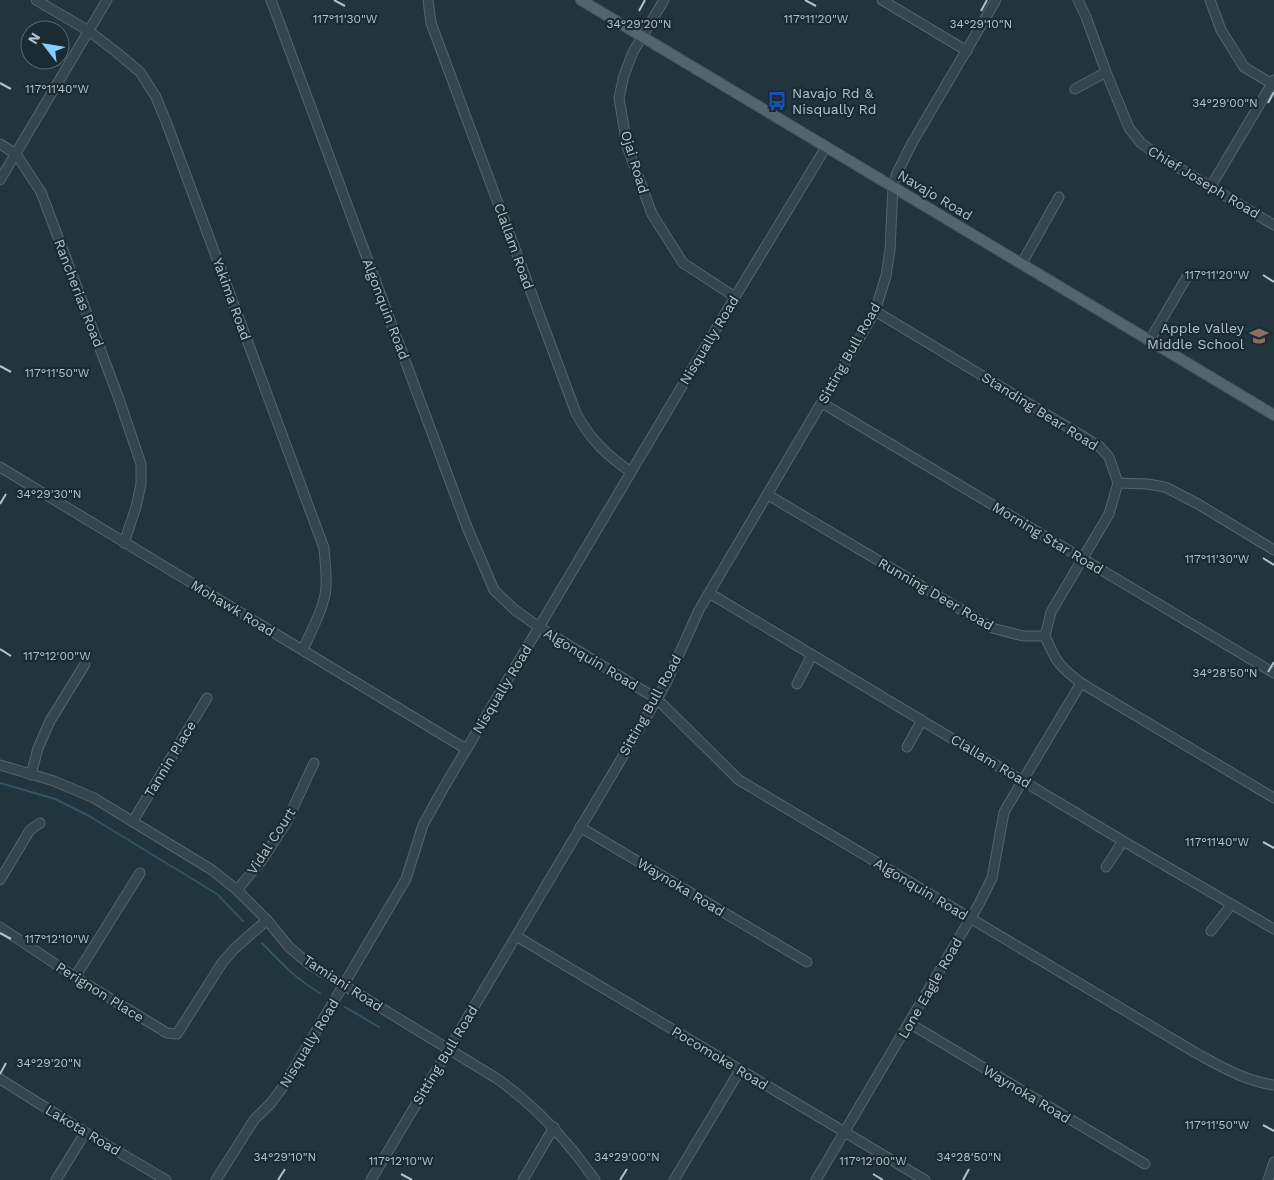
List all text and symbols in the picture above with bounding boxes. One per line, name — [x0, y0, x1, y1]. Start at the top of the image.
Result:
text: 117°11'30"W — [313, 12, 378, 26]
text: 117°11'20"W — [784, 12, 849, 26]
text: 34°29'20"N — [606, 17, 672, 31]
text: 34°29'10"N — [950, 17, 1012, 31]
north arrow — [20, 20, 70, 70]
text: N — [24, 30, 43, 47]
text: 117°11'40"W — [25, 82, 89, 96]
place label: Navajo Rd & Nisqually Rd — [792, 85, 876, 117]
bus stop icon: Navajo Rd & Nisqually Rd — [766, 90, 788, 112]
text: 34°29'00"N — [1192, 96, 1258, 110]
street label: Ojai Road — [618, 129, 652, 195]
street label: Chief Joseph Road — [1145, 142, 1263, 222]
street label: Navajo Road — [895, 167, 975, 223]
street label: Clallam Road — [491, 201, 537, 291]
street label: Rancherias Road — [51, 237, 107, 349]
street label: Yakima Road — [210, 256, 254, 342]
street label: Algonquin Road — [359, 256, 413, 362]
text: 117°11'20"W — [1185, 268, 1250, 282]
street label: Nisqually Road — [676, 293, 742, 387]
street label: Sitting Bull Road — [815, 300, 883, 406]
place label: Apple Valley Middle School — [1147, 320, 1245, 352]
school or university icon: Apple Valley Middle School — [1248, 325, 1270, 347]
text: 117°11'50"W — [25, 366, 90, 380]
street label: Standing Bear Road — [979, 369, 1101, 453]
text: 34°29'30"N — [16, 487, 82, 501]
street label: Morning Star Road — [990, 499, 1106, 577]
text: 117°11'30"W — [1185, 552, 1250, 566]
street label: Running Deer Road — [876, 554, 996, 634]
street label: Mohawk Road — [188, 577, 278, 639]
street label: Algonquin Road — [541, 625, 641, 693]
street label: Nisqually Road — [469, 642, 535, 736]
text: 117°12'00"W — [23, 649, 91, 663]
street label: Sitting Bull Road — [616, 652, 684, 758]
text: 34°28'50"N — [1192, 666, 1258, 680]
street label: Tannin Place — [141, 718, 199, 800]
street label: Clallam Road — [948, 731, 1034, 791]
street label: Vidal Court — [244, 805, 298, 877]
text: 117°11'40"W — [1185, 835, 1249, 849]
street label: Waynoka Road — [634, 855, 728, 919]
street label: Algonquin Road — [871, 855, 971, 923]
text: 117°12'10"W — [25, 932, 90, 946]
street label: Lone Eagle Road — [895, 935, 965, 1041]
street label: Tamiani Road — [300, 951, 386, 1015]
street label: Perignon Place — [53, 959, 147, 1025]
street label: Nisqually Road — [276, 996, 342, 1090]
street label: Sitting Bull Road — [409, 1002, 481, 1108]
street label: Pocomoke Road — [669, 1023, 771, 1093]
text: 34°29'20"N — [16, 1056, 82, 1070]
street label: Waynoka Road — [980, 1062, 1074, 1126]
street label: Lakota Road — [43, 1101, 123, 1159]
text: 117°11'50"W — [1185, 1118, 1250, 1132]
text: 34°29'10"N — [254, 1150, 316, 1164]
text: 34°29'00"N — [594, 1150, 660, 1164]
text: 34°28'50"N — [936, 1150, 1002, 1164]
text: 117°12'10"W — [369, 1154, 434, 1168]
text: 117°12'00"W — [839, 1154, 907, 1168]

